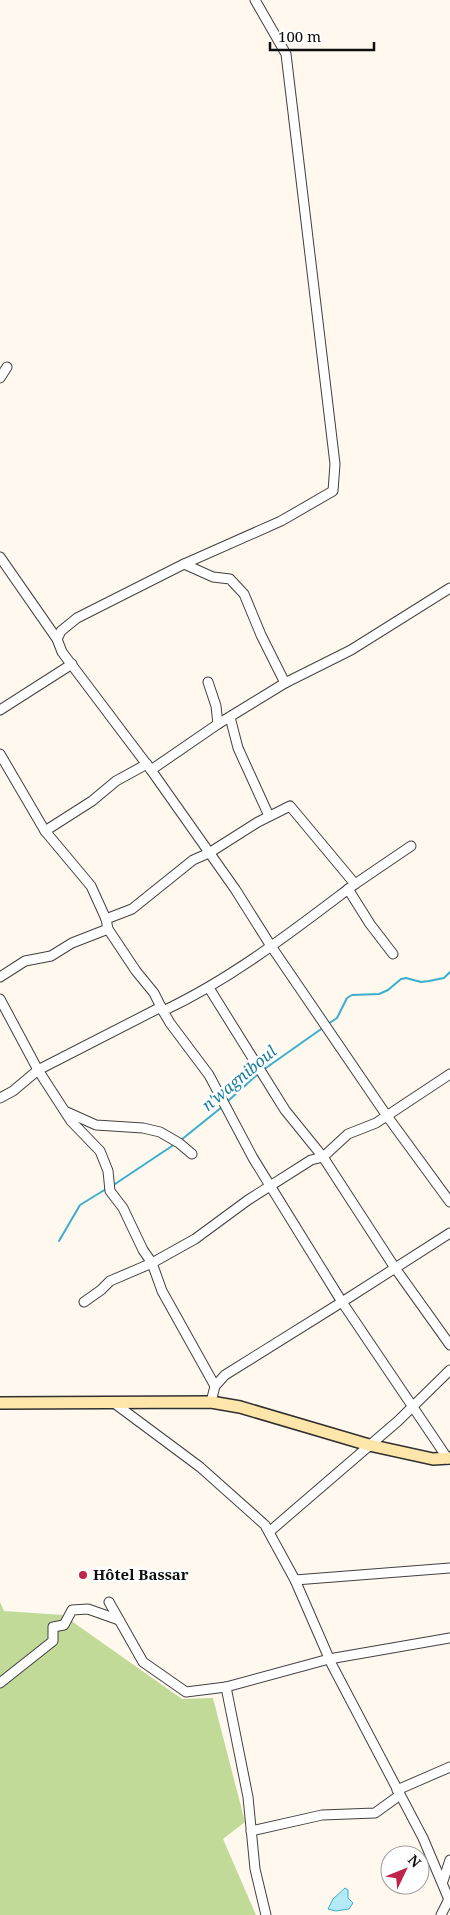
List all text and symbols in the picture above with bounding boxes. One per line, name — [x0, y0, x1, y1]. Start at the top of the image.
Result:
scale bar — [270, 20, 374, 52]
text: 100 m — [278, 26, 321, 46]
water label: n'wagniboul — [197, 1040, 281, 1116]
place label: Hôtel Bassar — [93, 1564, 189, 1584]
marker: Hôtel Bassar — [77, 1569, 89, 1581]
north arrow — [380, 1845, 430, 1895]
text: N — [404, 1850, 426, 1871]

